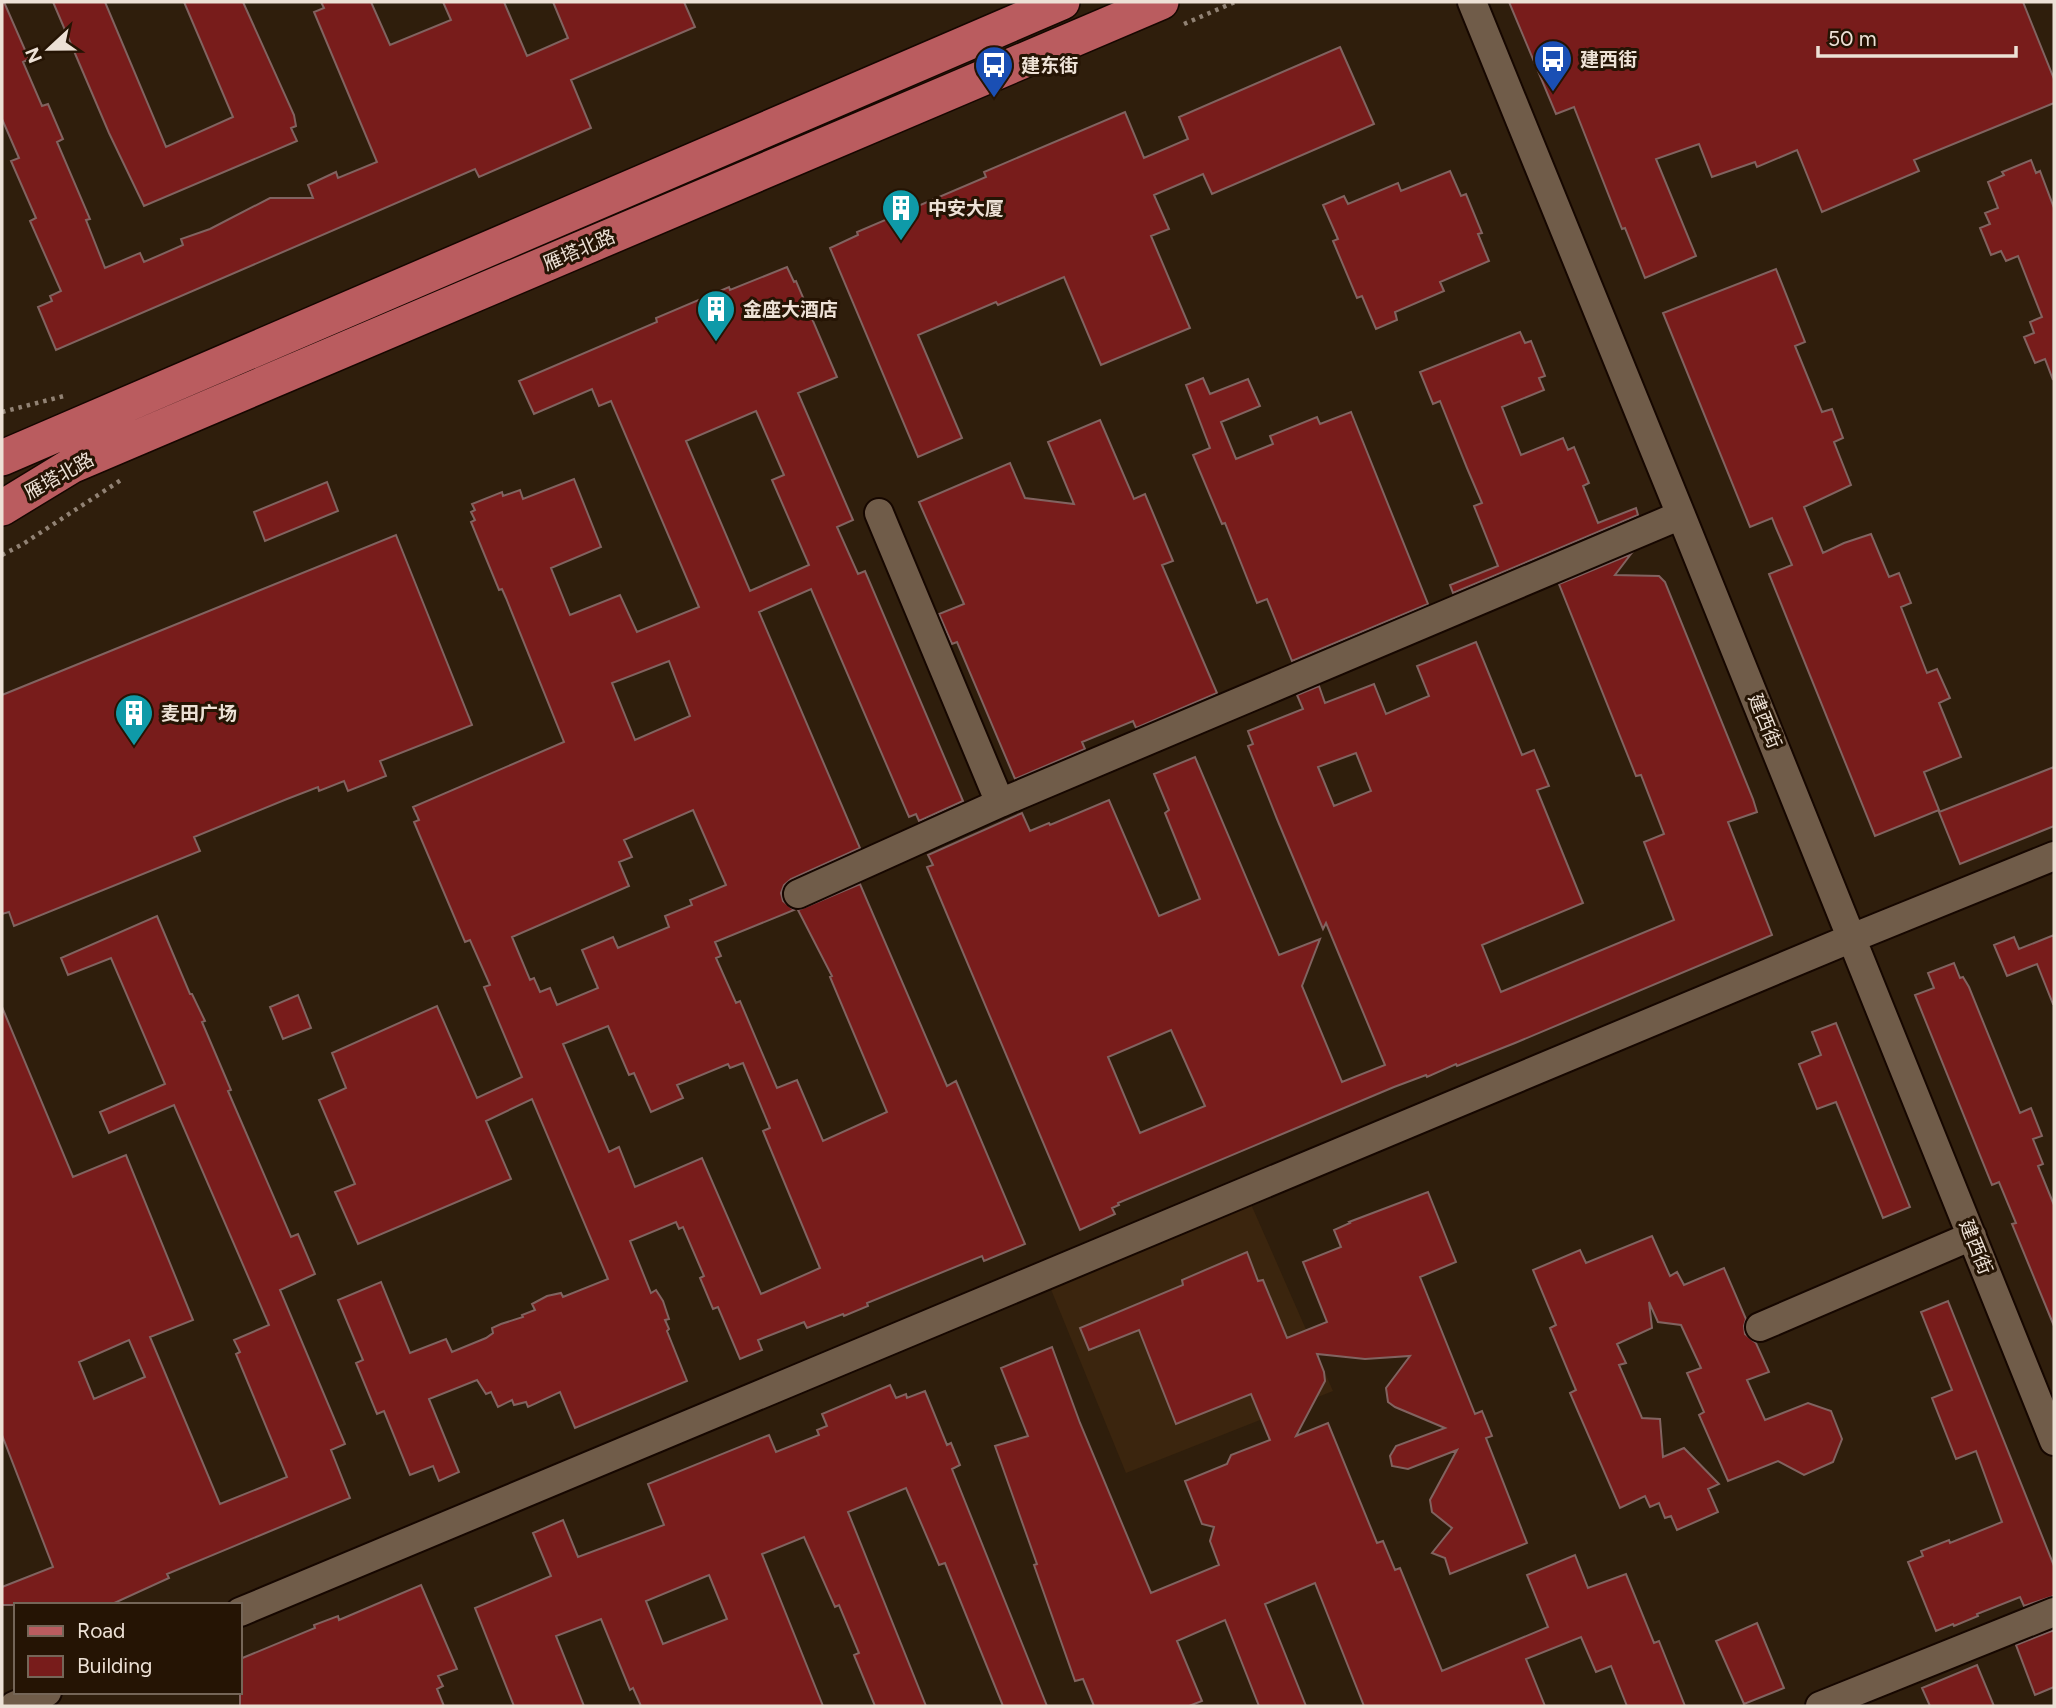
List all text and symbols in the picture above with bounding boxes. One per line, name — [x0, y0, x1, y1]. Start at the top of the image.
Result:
north arrow — [14, 14, 84, 84]
scale bar — [1818, 14, 2016, 58]
text: 50 m — [1828, 26, 1877, 51]
bus stop icon: 建西街 — [1532, 38, 1574, 93]
text: N — [20, 44, 47, 66]
bus stop icon: 建东街 — [973, 44, 1015, 99]
place label: 建西街 — [1580, 48, 1637, 71]
place label: 建东街 — [1021, 54, 1078, 77]
building icon: 中安大厦 — [880, 187, 922, 242]
place label: 中安大厦 — [928, 197, 1004, 220]
street label: 雁塔北路 — [540, 225, 618, 275]
building icon: 金座大酒店 — [695, 288, 737, 343]
place label: 金座大酒店 — [743, 298, 838, 321]
street label: 雁塔北路 — [20, 448, 98, 504]
street label: 建西街 — [1744, 690, 1786, 752]
building icon: 麦田广场 — [113, 692, 155, 747]
place label: 麦田广场 — [161, 702, 237, 725]
street label: 建西街 — [1955, 1216, 1997, 1278]
legend — [14, 1603, 242, 1694]
text: Road — [77, 1618, 125, 1643]
text: Building — [77, 1653, 152, 1678]

